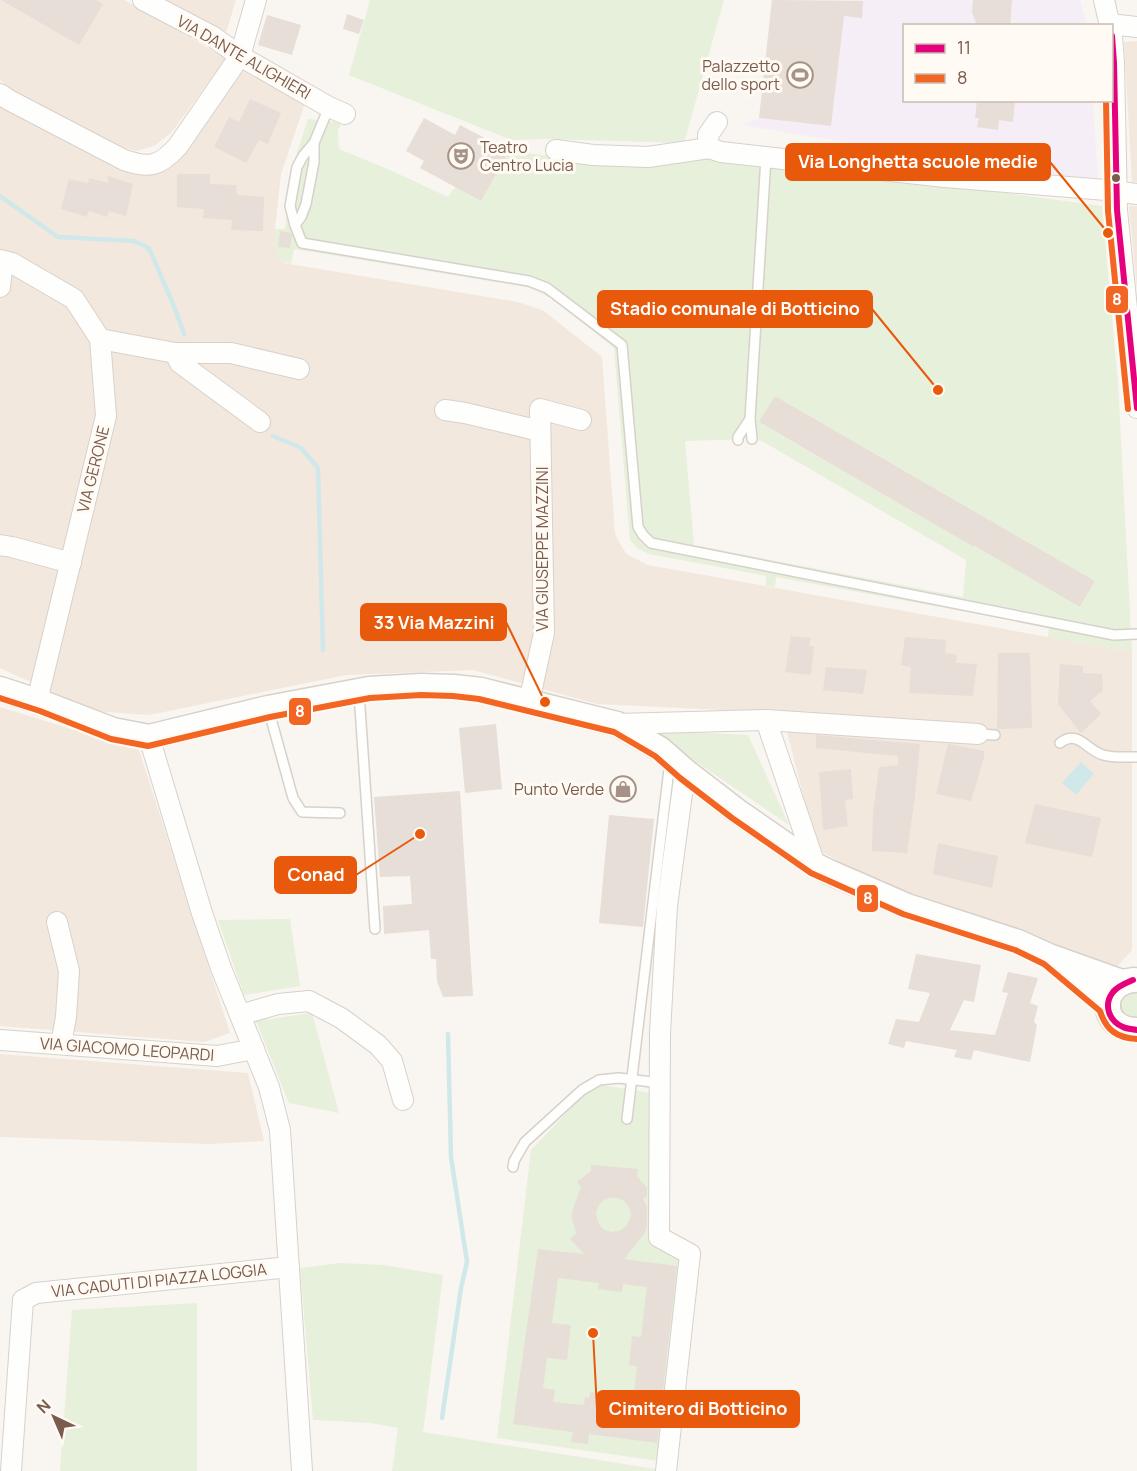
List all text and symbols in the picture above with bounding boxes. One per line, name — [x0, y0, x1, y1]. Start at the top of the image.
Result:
street label: VIA DANTE ALIGHIERI — [173, 10, 315, 104]
legend — [903, 24, 1113, 102]
text: 11 — [957, 35, 971, 59]
place label: Palazzetto dello sport — [702, 55, 780, 95]
sports icon: Palazzetto dello sport — [785, 60, 815, 90]
text: 8 — [957, 65, 967, 89]
place label: Teatro Centro Lucia — [480, 136, 574, 176]
theatre icon: Teatro Centro Lucia — [446, 141, 476, 171]
callout: Via Longhetta scuole medie — [786, 144, 1050, 180]
text: Via Longhetta scuole medie — [798, 149, 1038, 173]
unlabelled marker — [1110, 172, 1122, 184]
line badge: 8 — [1105, 285, 1129, 314]
text: 8 — [1112, 288, 1122, 310]
callout: Stadio comunale di Botticino — [598, 291, 872, 327]
text: Stadio comunale di Botticino — [610, 296, 860, 320]
street label: VIA GERONE — [72, 423, 114, 515]
street label: VIA GIUSEPPE MAZZINI — [531, 467, 553, 631]
callout: 33 Via Mazzini — [361, 604, 506, 640]
text: 33 Via Mazzini — [373, 610, 495, 634]
line badge: 8 — [288, 697, 312, 726]
text: 8 — [295, 700, 305, 722]
shop icon: Punto Verde — [608, 774, 638, 804]
place label: Punto Verde — [514, 778, 604, 800]
callout: Conad — [275, 857, 356, 893]
text: Conad — [287, 862, 345, 886]
line badge: 8 — [856, 884, 879, 913]
text: 8 — [863, 887, 873, 909]
street label: VIA GIACOMO LEOPARDI — [39, 1032, 215, 1066]
street label: VIA CADUTI DI PIAZZA LOGGIA — [50, 1258, 268, 1302]
north arrow — [24, 1387, 84, 1447]
callout: Cimitero di Botticino — [597, 1391, 799, 1427]
text: N — [32, 1394, 55, 1418]
text: Cimitero di Botticino — [609, 1396, 787, 1420]

